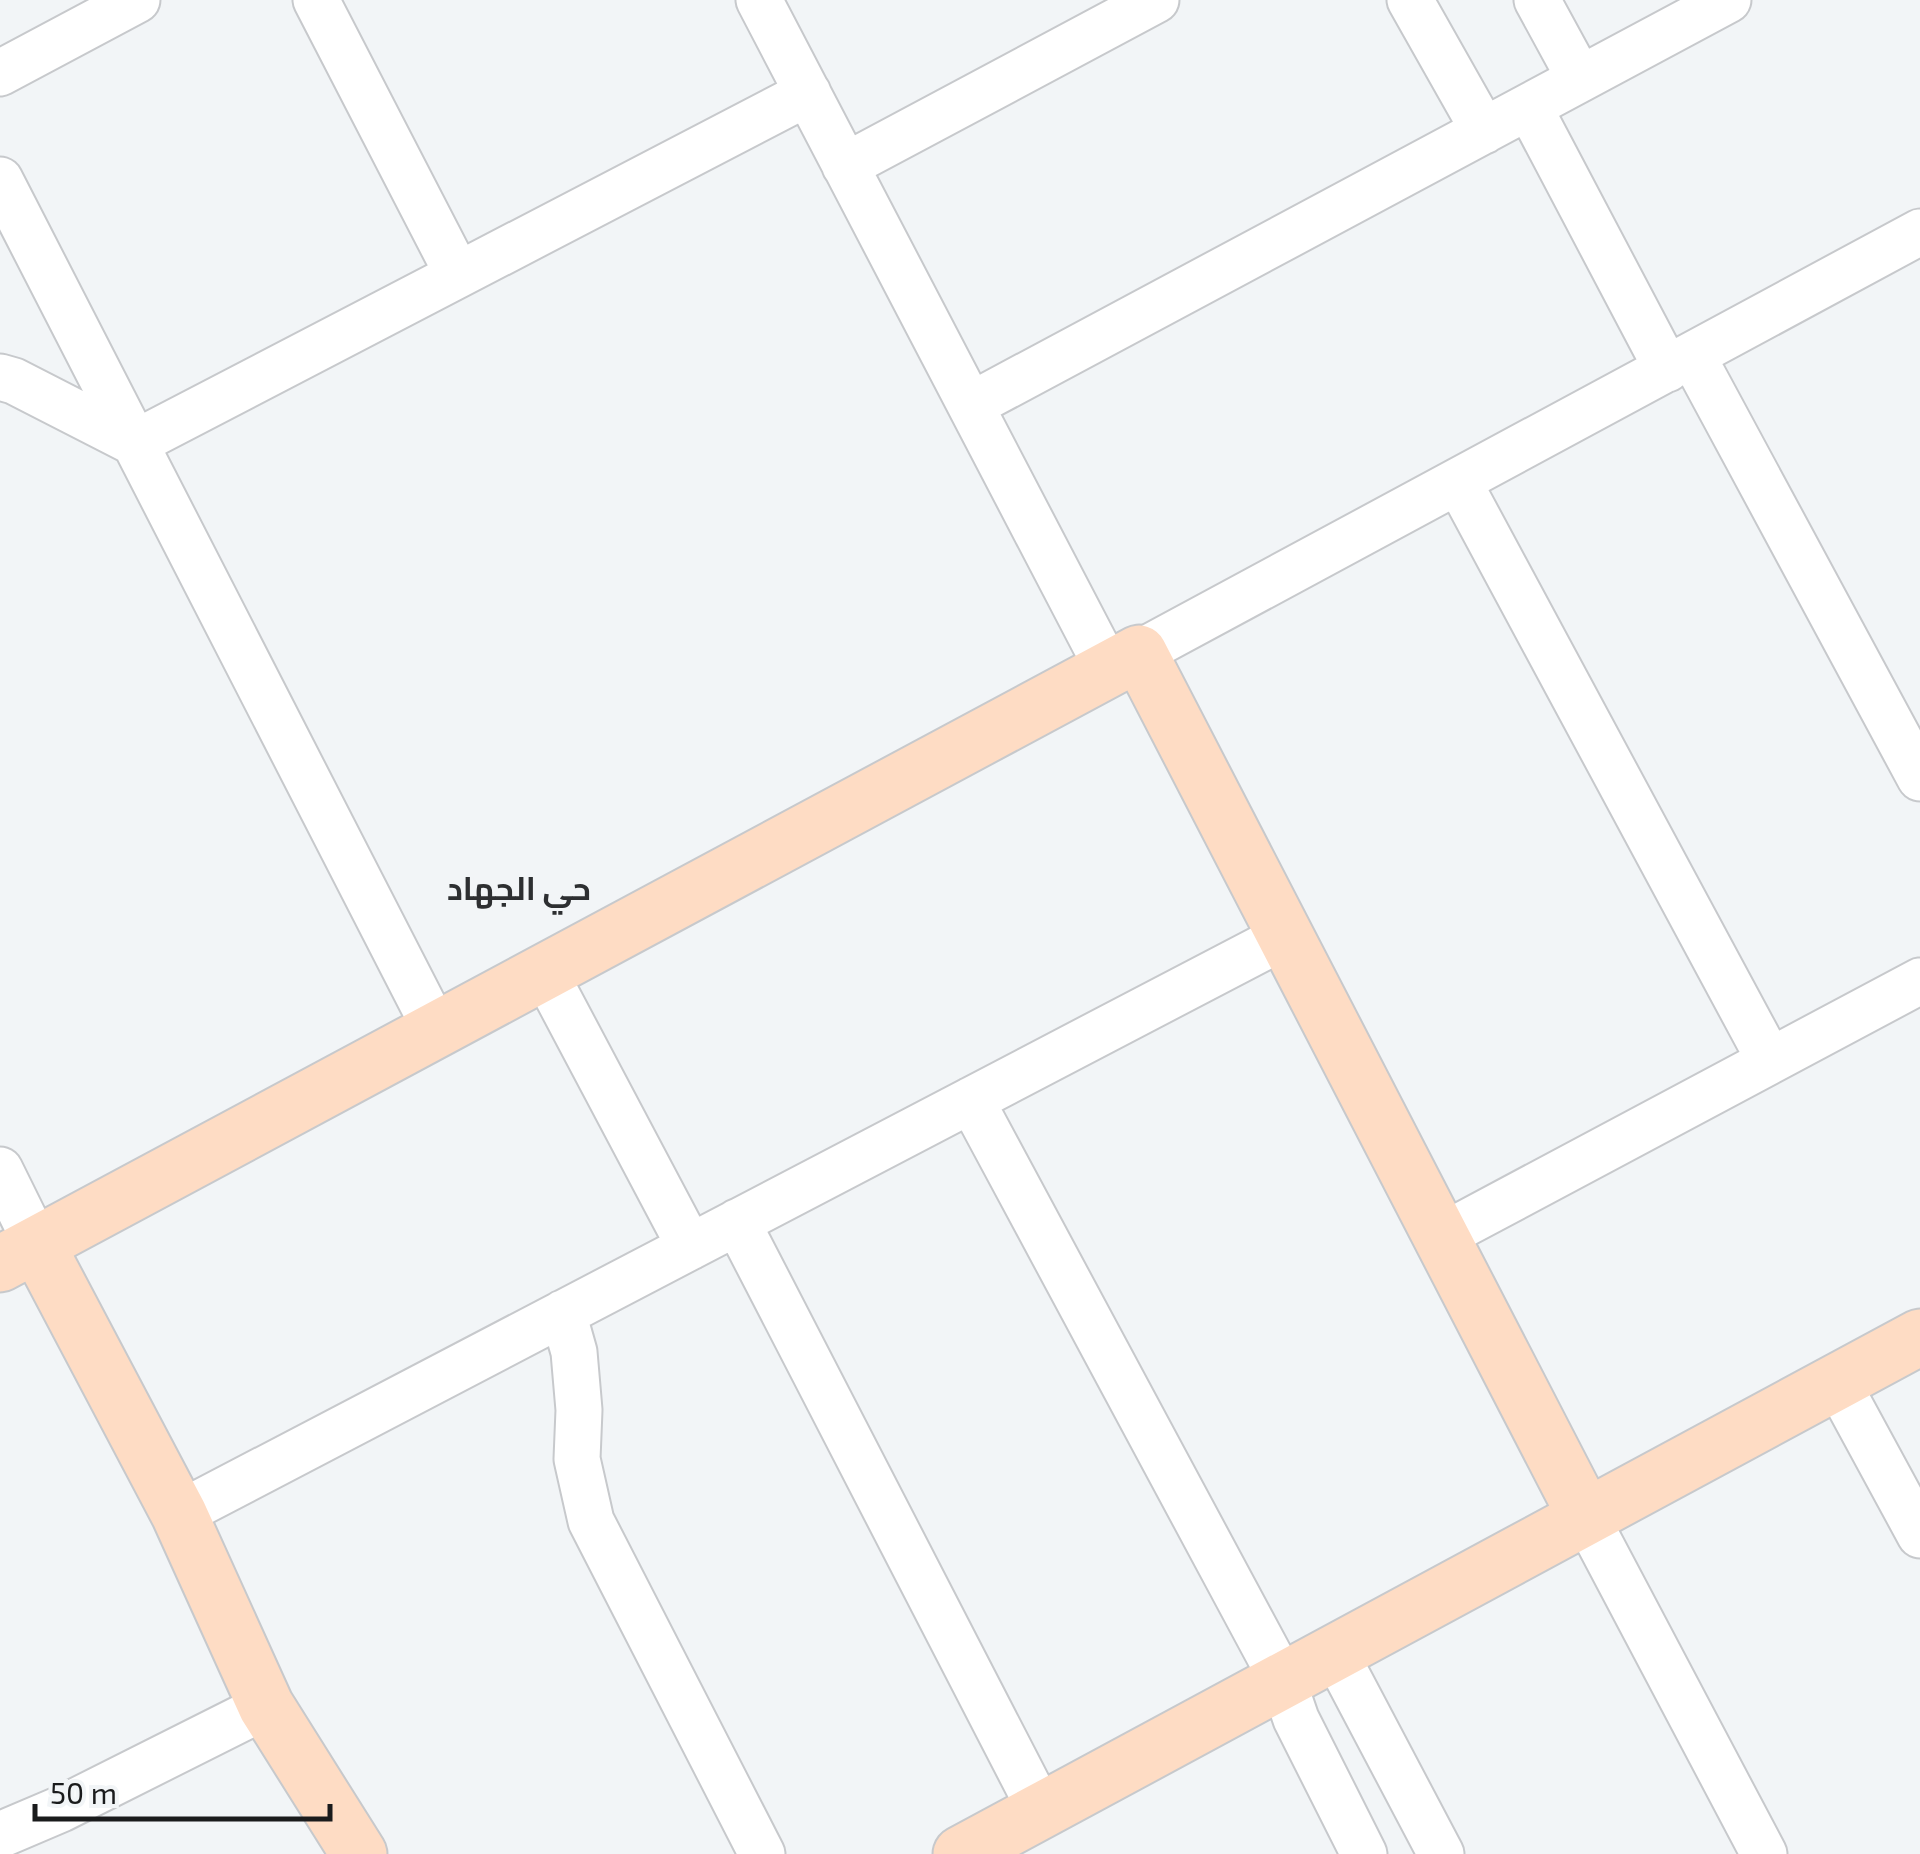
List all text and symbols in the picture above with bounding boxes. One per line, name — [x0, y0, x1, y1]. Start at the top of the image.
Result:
district label: حي الجهاد — [447, 868, 591, 915]
scale bar — [35, 1759, 330, 1821]
text: 50 m — [50, 1774, 117, 1810]

